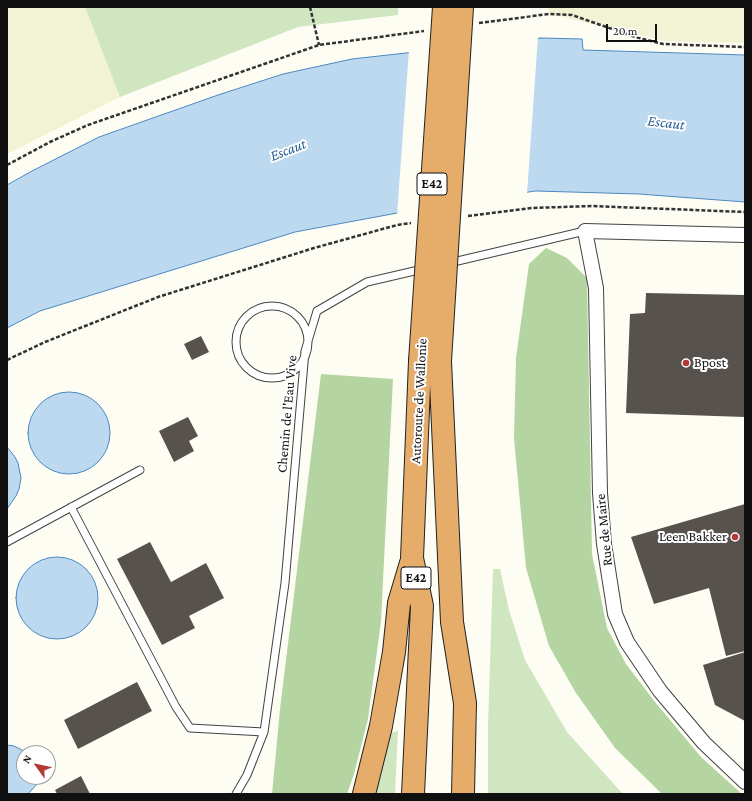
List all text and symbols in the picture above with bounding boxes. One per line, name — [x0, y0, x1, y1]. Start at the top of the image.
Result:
scale bar — [608, 16, 659, 42]
text: 20 m — [613, 24, 637, 38]
water label: Escaut — [647, 112, 685, 134]
water label: Escaut — [268, 135, 308, 165]
road number: E42 — [417, 173, 447, 195]
street label: Autoroute de Wallonie — [407, 338, 431, 464]
street label: Chemin de l'Eau Vive — [273, 354, 301, 474]
place label: Bpost — [694, 355, 726, 371]
marker: Bpost — [681, 358, 691, 368]
street label: Rue de Maire — [592, 493, 616, 567]
place label: Leen Bakker — [659, 529, 727, 545]
marker: Leen Bakker — [730, 532, 740, 542]
road number: E42 — [401, 567, 431, 589]
north arrow — [16, 745, 56, 785]
text: N — [20, 753, 34, 765]

